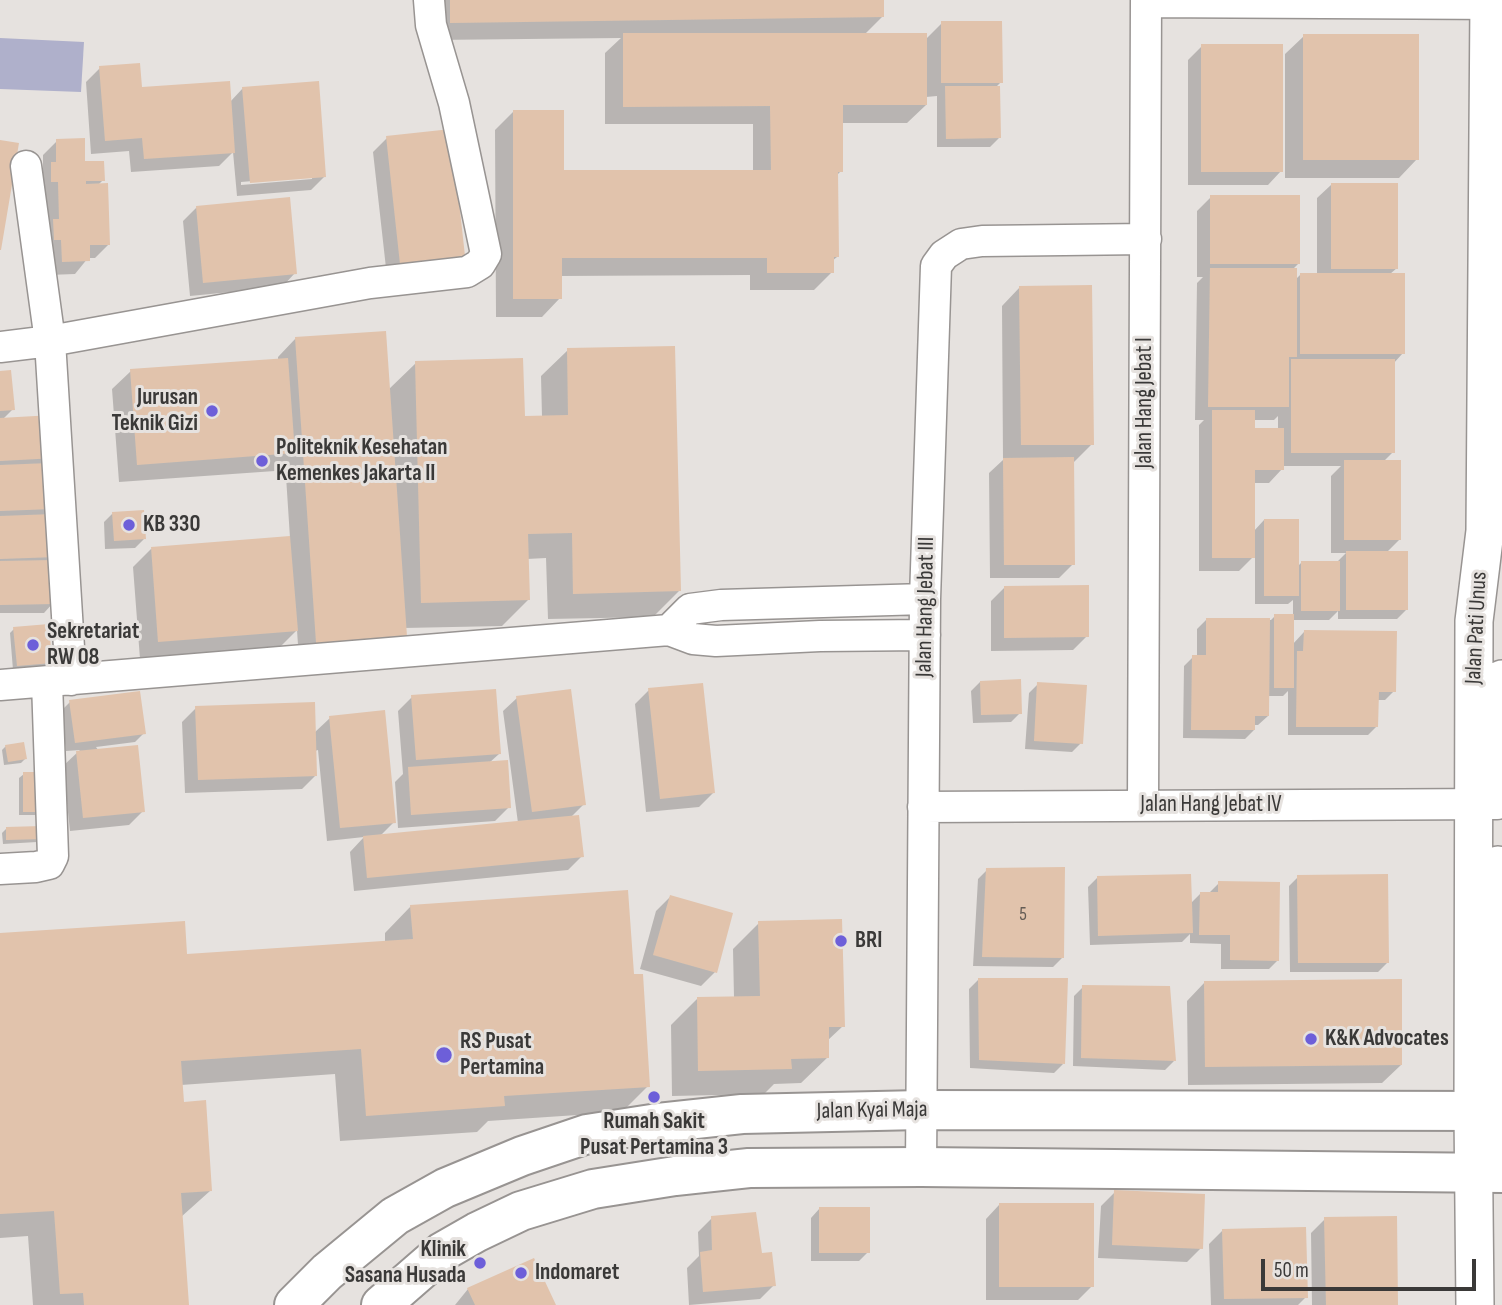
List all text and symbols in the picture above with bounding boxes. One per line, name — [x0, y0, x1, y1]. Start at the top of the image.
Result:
street label: Jalan Hang Jebat I — [1131, 337, 1159, 469]
place label: Jurusan Teknik Gizi — [111, 384, 198, 438]
marker: Jurusan Teknik Gizi — [204, 403, 220, 419]
place label: Politeknik Kesehatan Kemenkes Jakarta II — [276, 434, 448, 488]
marker: Politeknik Kesehatan Kemenkes Jakarta II — [254, 453, 270, 469]
place label: KB 330 — [143, 511, 200, 539]
marker: KB 330 — [121, 517, 137, 533]
street label: Jalan Hang Jebat III — [911, 537, 941, 677]
street label: Jalan Pati Unus — [1460, 571, 1494, 685]
place label: Sekretariat RW 08 — [47, 618, 139, 672]
marker: Sekretariat RW 08 — [25, 637, 41, 653]
street label: Jalan Hang Jebat IV — [1140, 791, 1282, 819]
house number: 5 — [1019, 904, 1027, 926]
place label: BRI — [855, 927, 882, 955]
marker: BRI — [833, 933, 849, 949]
place label: K&K Advocates — [1325, 1025, 1449, 1053]
place label: RS Pusat Pertamina — [460, 1028, 544, 1082]
marker: K&K Advocates — [1303, 1031, 1319, 1047]
marker: RS Pusat Pertamina — [434, 1045, 454, 1065]
marker: Rumah Sakit Pusat Pertamina 3 — [646, 1089, 662, 1105]
street label: Jalan Kyai Maja — [816, 1096, 928, 1126]
place label: Rumah Sakit Pusat Pertamina 3 — [580, 1108, 728, 1162]
place label: Klinik Sasana Husada — [345, 1236, 466, 1290]
scale bar — [1264, 1246, 1479, 1290]
marker: Klinik Sasana Husada — [472, 1255, 488, 1271]
text: 50 m — [1274, 1258, 1309, 1283]
place label: Indomaret — [535, 1259, 619, 1287]
marker: Indomaret — [513, 1265, 529, 1281]

